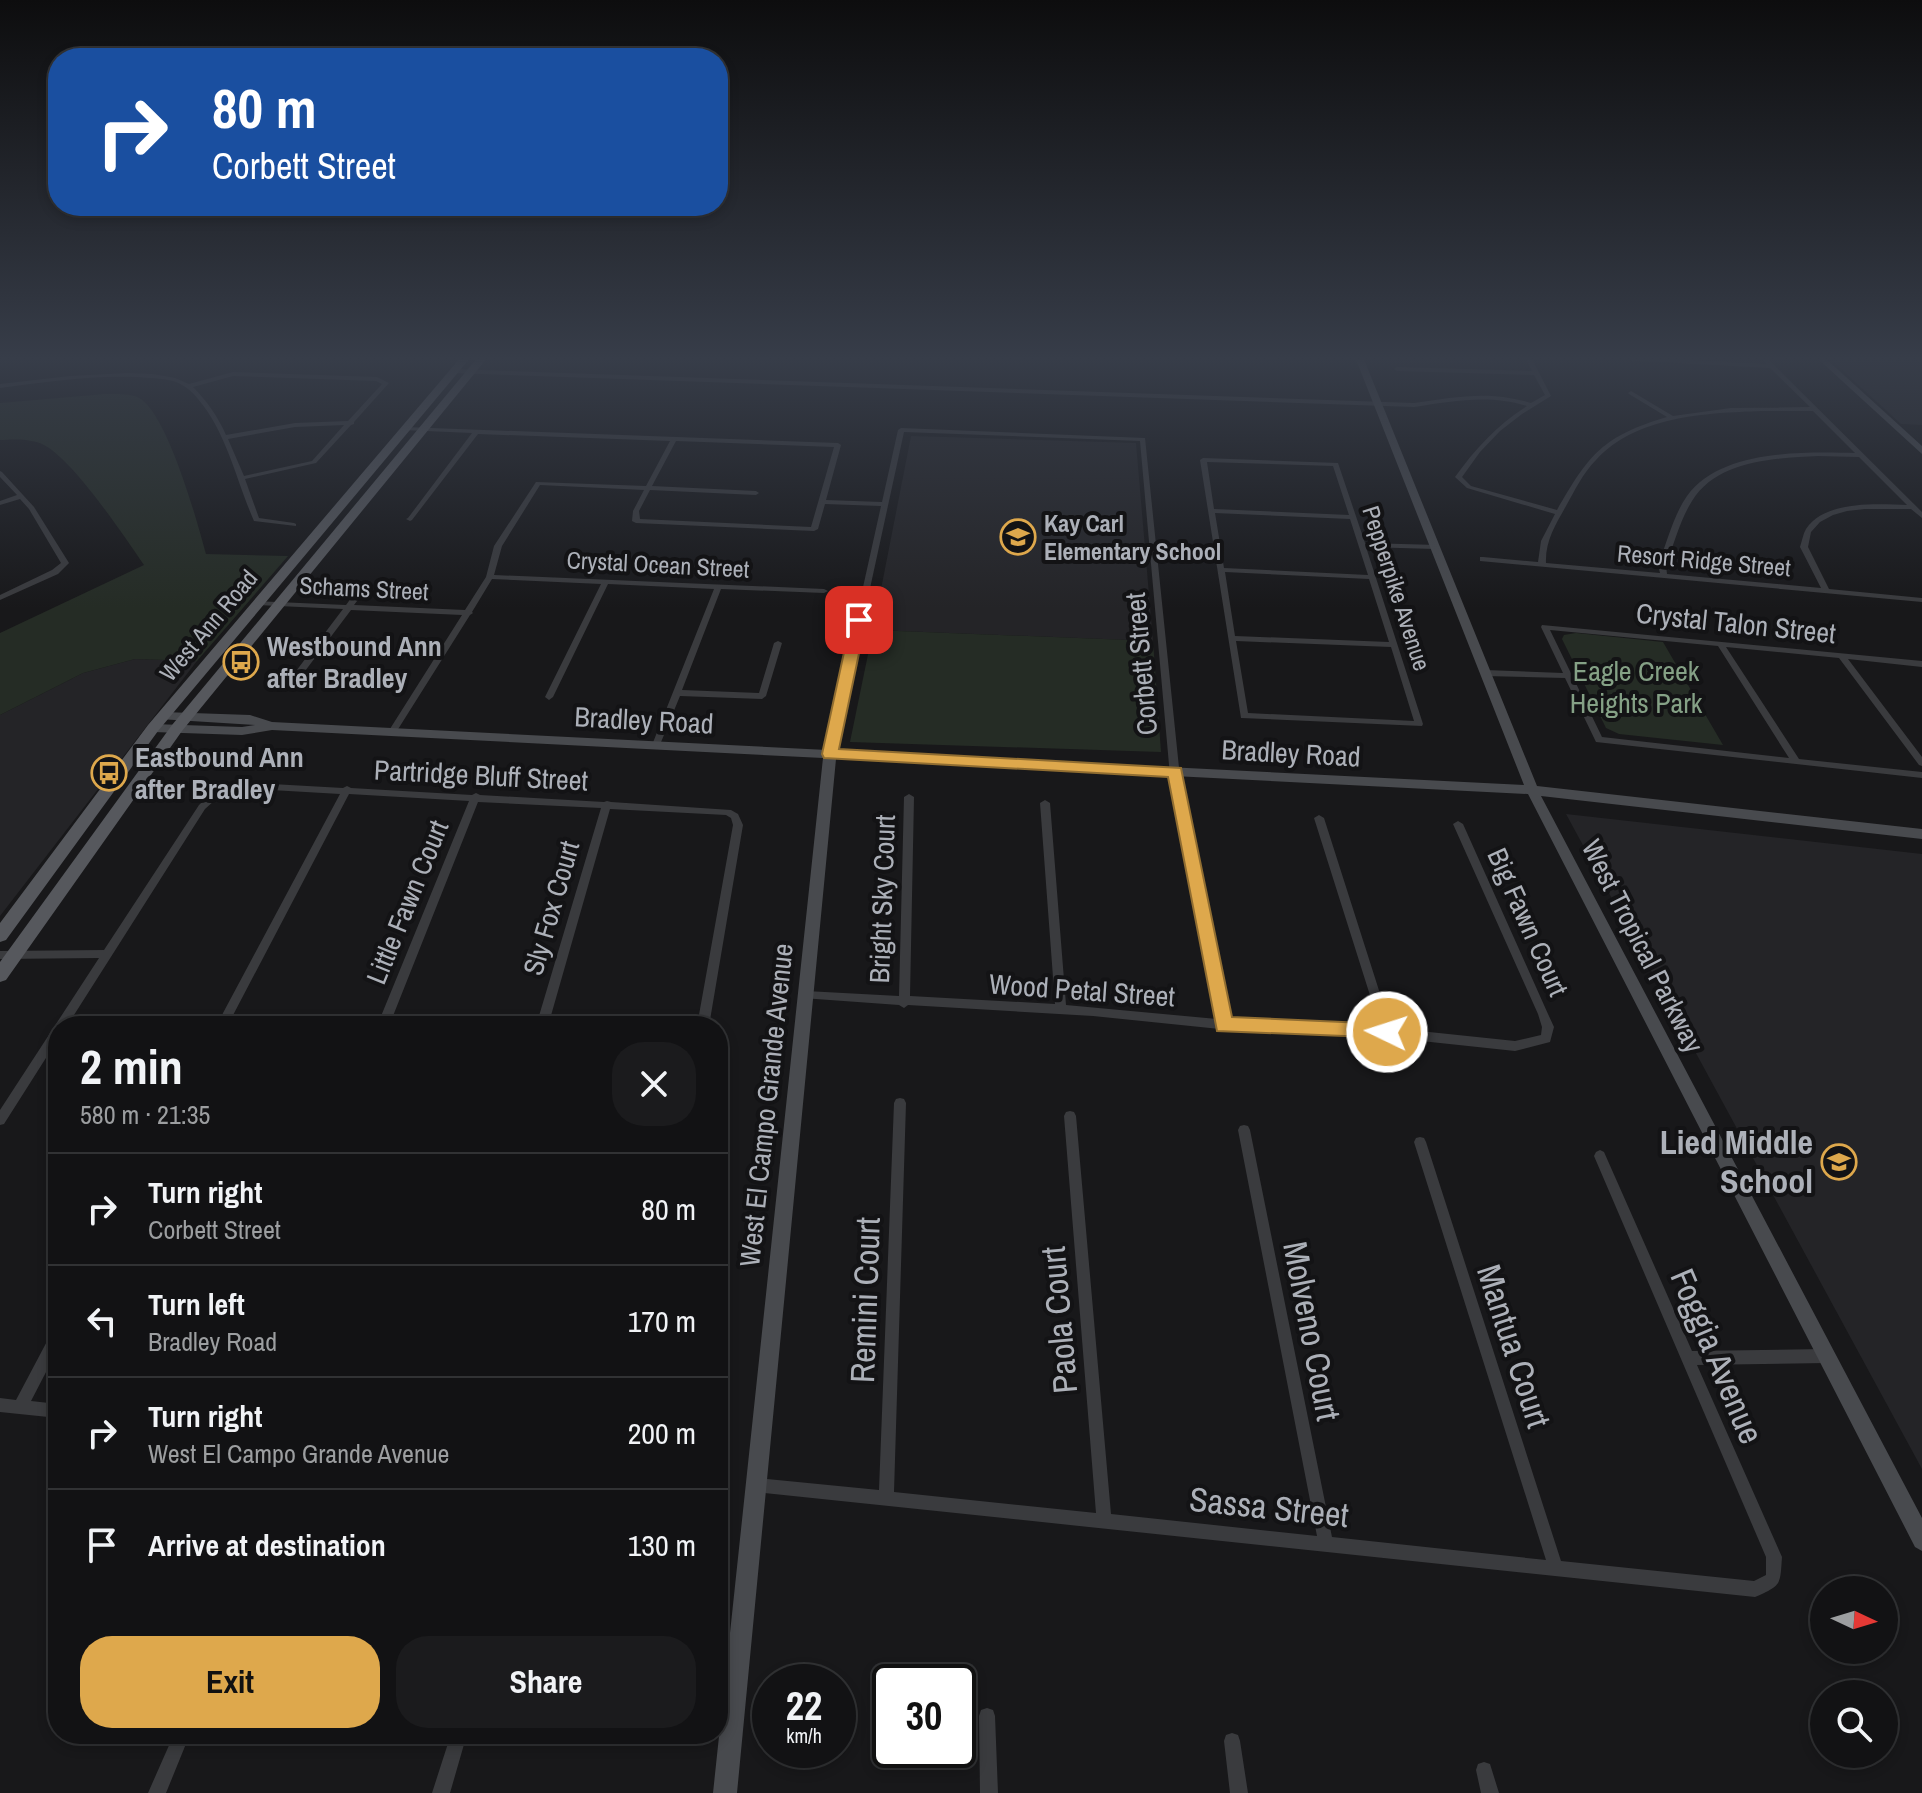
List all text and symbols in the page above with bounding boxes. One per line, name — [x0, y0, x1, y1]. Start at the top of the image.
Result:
text: 80 m — [212, 70, 317, 145]
icon: right — [80, 80, 184, 184]
text: Corbett Street — [212, 142, 396, 190]
street label: Pepperpike Avenue — [1355, 502, 1439, 674]
place label: Kay Carl Elementary School — [1044, 507, 1221, 567]
school or university icon: Kay Carl Elementary School — [999, 518, 1037, 556]
street label: Resort Ridge Street — [1616, 536, 1793, 584]
street label: Crystal Ocean Street — [566, 543, 751, 585]
street label: West Ann Road — [152, 562, 264, 688]
street label: Schams Street — [299, 569, 430, 607]
pin — [825, 586, 893, 654]
street label: Corbett Street — [1116, 591, 1166, 737]
street label: Crystal Talon Street — [1634, 594, 1838, 652]
icon: arrive — [837, 598, 881, 642]
place label: Westbound Ann after Bradley — [267, 627, 442, 697]
bus stop icon: Westbound Ann after Bradley — [222, 643, 260, 681]
park label: Eagle Creek Heights Park — [1570, 652, 1703, 722]
street label: Bradley Road — [574, 697, 714, 743]
street label: Bradley Road — [1221, 730, 1361, 776]
place label: Eastbound Ann after Bradley — [135, 738, 304, 808]
street label: Partridge Bluff Street — [373, 750, 589, 800]
bus stop icon: Eastbound Ann after Bradley — [90, 754, 128, 792]
street label: Little Fawn Court — [357, 814, 457, 990]
street label: Bright Sky Court — [860, 814, 904, 984]
street label: West Tropical Parkway — [1573, 833, 1713, 1060]
street label: Sly Fox Court — [514, 836, 588, 980]
street label: Big Fawn Court — [1478, 842, 1578, 1002]
street label: West El Campo Grande Avenue — [730, 942, 802, 1268]
street label: Wood Petal Street — [988, 965, 1176, 1015]
position arrow — [1345, 990, 1429, 1074]
text: 2 min — [80, 1034, 183, 1099]
button: close — [612, 1042, 696, 1126]
text: 580 m · 21:35 — [80, 1097, 210, 1132]
place label: Lied Middle School — [1660, 1119, 1813, 1204]
school or university icon: Lied Middle School — [1820, 1143, 1858, 1181]
text: Turn right — [148, 1172, 262, 1212]
icon: right — [80, 1187, 124, 1231]
text: 80 m — [641, 1189, 696, 1229]
text: Corbett Street — [148, 1212, 281, 1247]
street label: Remini Court — [839, 1216, 891, 1384]
street label: Molveno Court — [1272, 1238, 1352, 1425]
street label: Paola Court — [1030, 1244, 1088, 1395]
street label: Mantua Court — [1466, 1259, 1562, 1434]
street label: Foggia Avenue — [1660, 1262, 1774, 1450]
text: Turn left — [148, 1284, 245, 1324]
icon: left — [80, 1299, 124, 1343]
text: 170 m — [628, 1301, 696, 1341]
text: Bradley Road — [148, 1324, 277, 1359]
text: Turn right — [148, 1396, 262, 1436]
icon: right — [80, 1411, 124, 1455]
text: 200 m — [628, 1413, 696, 1453]
text: West El Campo Grande Avenue — [148, 1436, 449, 1471]
street label: Sassa Street — [1187, 1476, 1351, 1538]
icon: arrive — [80, 1523, 124, 1567]
text: Arrive at destination — [148, 1525, 386, 1565]
text: 130 m — [628, 1525, 696, 1565]
north arrow — [1810, 1576, 1898, 1664]
map controls — [1810, 1576, 1898, 1768]
button: Exit — [80, 1636, 380, 1728]
button: Share — [396, 1636, 696, 1728]
speed limit sign: 30 — [872, 1664, 976, 1768]
text: 22 — [786, 1679, 822, 1732]
button: search — [1810, 1680, 1898, 1768]
text: km/h — [786, 1722, 822, 1749]

